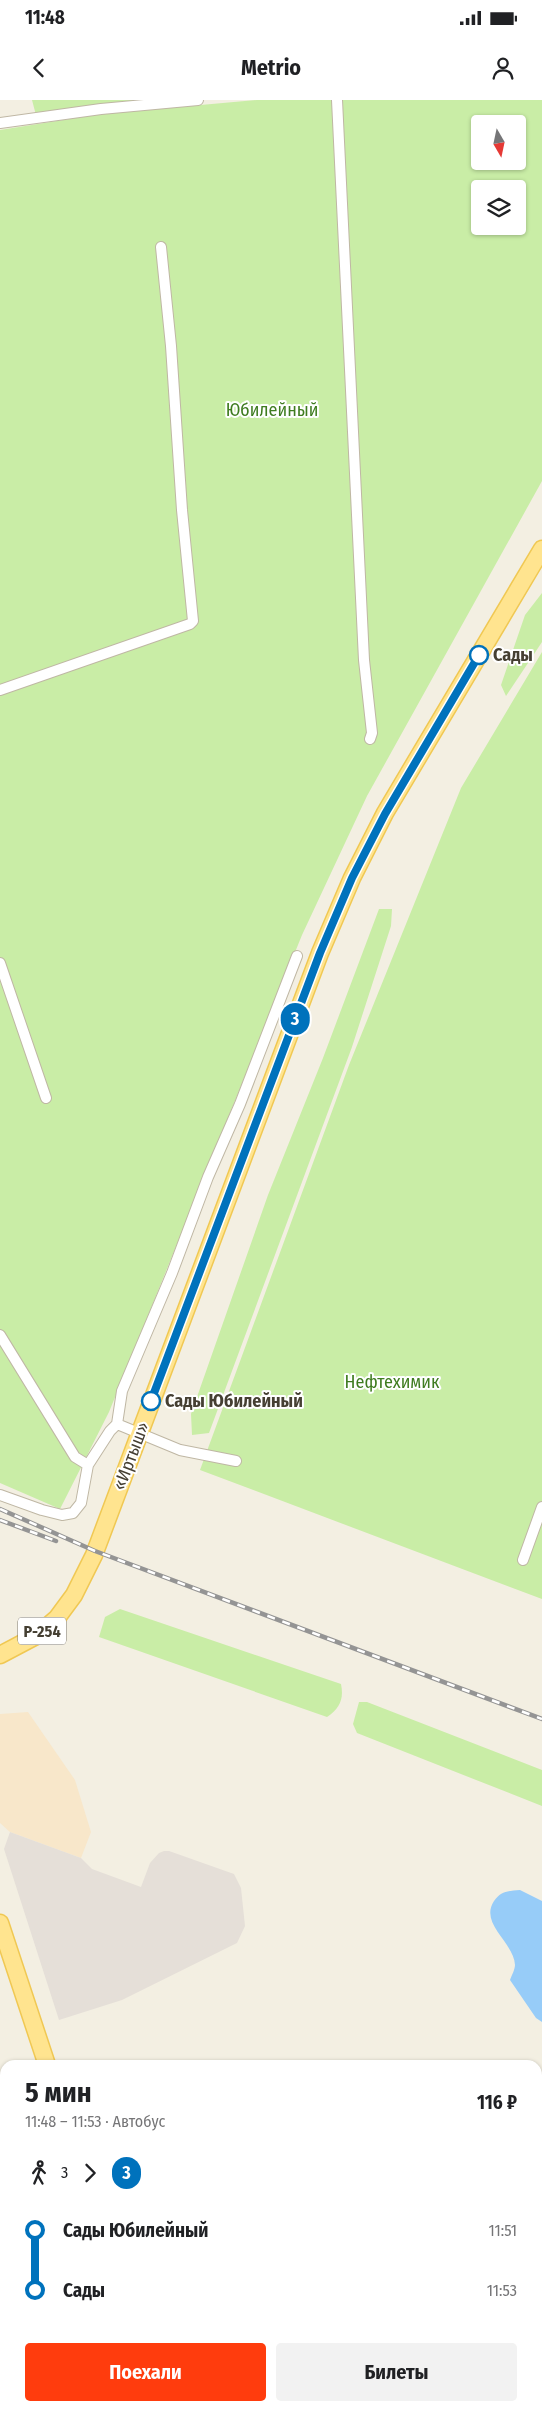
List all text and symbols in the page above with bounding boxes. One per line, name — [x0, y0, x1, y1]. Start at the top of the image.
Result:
text: 11:48 — [25, 6, 65, 29]
icon: back — [25, 54, 53, 82]
text: Metrio — [241, 54, 301, 81]
icon: person — [489, 54, 517, 82]
north arrow — [471, 115, 526, 170]
map controls — [471, 115, 526, 235]
button: layers — [471, 180, 526, 235]
park label: Юбилейный — [226, 399, 318, 421]
place label: Сады — [493, 644, 533, 666]
marker: Сады — [469, 645, 489, 665]
line badge: 3 — [279, 1003, 311, 1035]
text: 3 — [291, 1008, 299, 1030]
park label: Нефтехимик — [345, 1371, 440, 1393]
place label: Сады Юбилейный — [165, 1390, 303, 1412]
marker: Сады Юбилейный — [141, 1391, 161, 1411]
street label: «Иртыш» — [108, 1419, 154, 1493]
road number: Р-254 — [18, 1618, 66, 1644]
text: 5 мин — [25, 2076, 92, 2109]
text: 116 ₽ — [477, 2091, 517, 2114]
text: 11:48 – 11:53 · Автобус — [25, 2112, 165, 2131]
icon: walk — [25, 2159, 53, 2187]
icon: forward — [76, 2159, 104, 2187]
text: 3 — [122, 2162, 131, 2184]
text: 3 — [61, 2163, 68, 2182]
text: Сады Юбилейный — [63, 2219, 208, 2242]
text: 11:51 — [488, 2221, 517, 2240]
text: Сады — [63, 2279, 105, 2302]
text: 11:53 — [487, 2281, 517, 2300]
button: Поехали — [25, 2343, 266, 2401]
button: Билеты — [276, 2343, 517, 2401]

